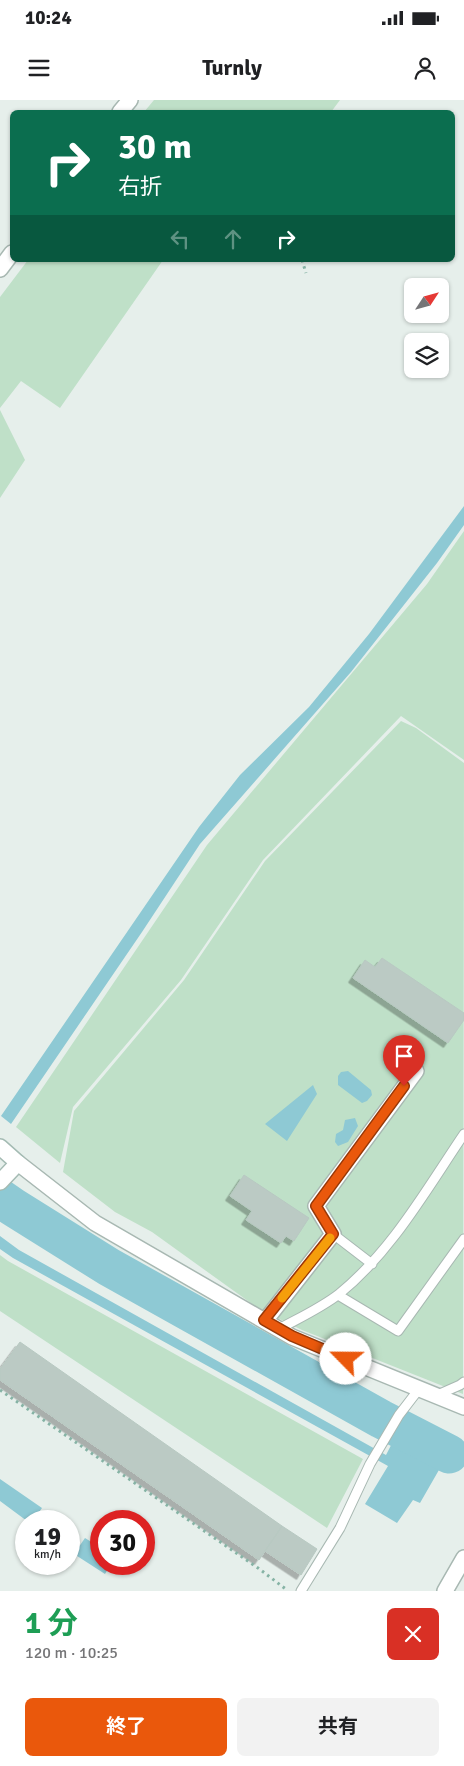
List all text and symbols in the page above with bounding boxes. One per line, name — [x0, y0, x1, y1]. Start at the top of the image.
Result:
text: 10:24 — [25, 6, 72, 30]
icon: menu — [25, 54, 53, 82]
text: Turnly — [202, 54, 262, 81]
icon: person — [411, 54, 439, 82]
text: 30 m — [118, 125, 192, 168]
icon: right — [35, 130, 100, 195]
text: 右折 — [118, 173, 162, 200]
icon: left — [166, 225, 194, 253]
icon: ahead — [219, 225, 247, 253]
icon: right — [272, 225, 300, 253]
north arrow — [404, 278, 449, 322]
map controls — [404, 278, 449, 378]
button: layers — [404, 333, 449, 378]
pin — [383, 1035, 425, 1086]
icon: arrive — [390, 1042, 418, 1070]
position arrow — [319, 1332, 371, 1384]
speed limit sign: 30 — [90, 1510, 155, 1575]
text: 19 — [34, 1521, 61, 1552]
text: km/h — [34, 1547, 61, 1562]
text: 1 分 — [25, 1605, 78, 1642]
button: close — [387, 1608, 439, 1660]
text: 120 m · 10:25 — [25, 1643, 118, 1663]
button: 終了 — [25, 1698, 227, 1756]
button: 共有 — [237, 1698, 439, 1756]

